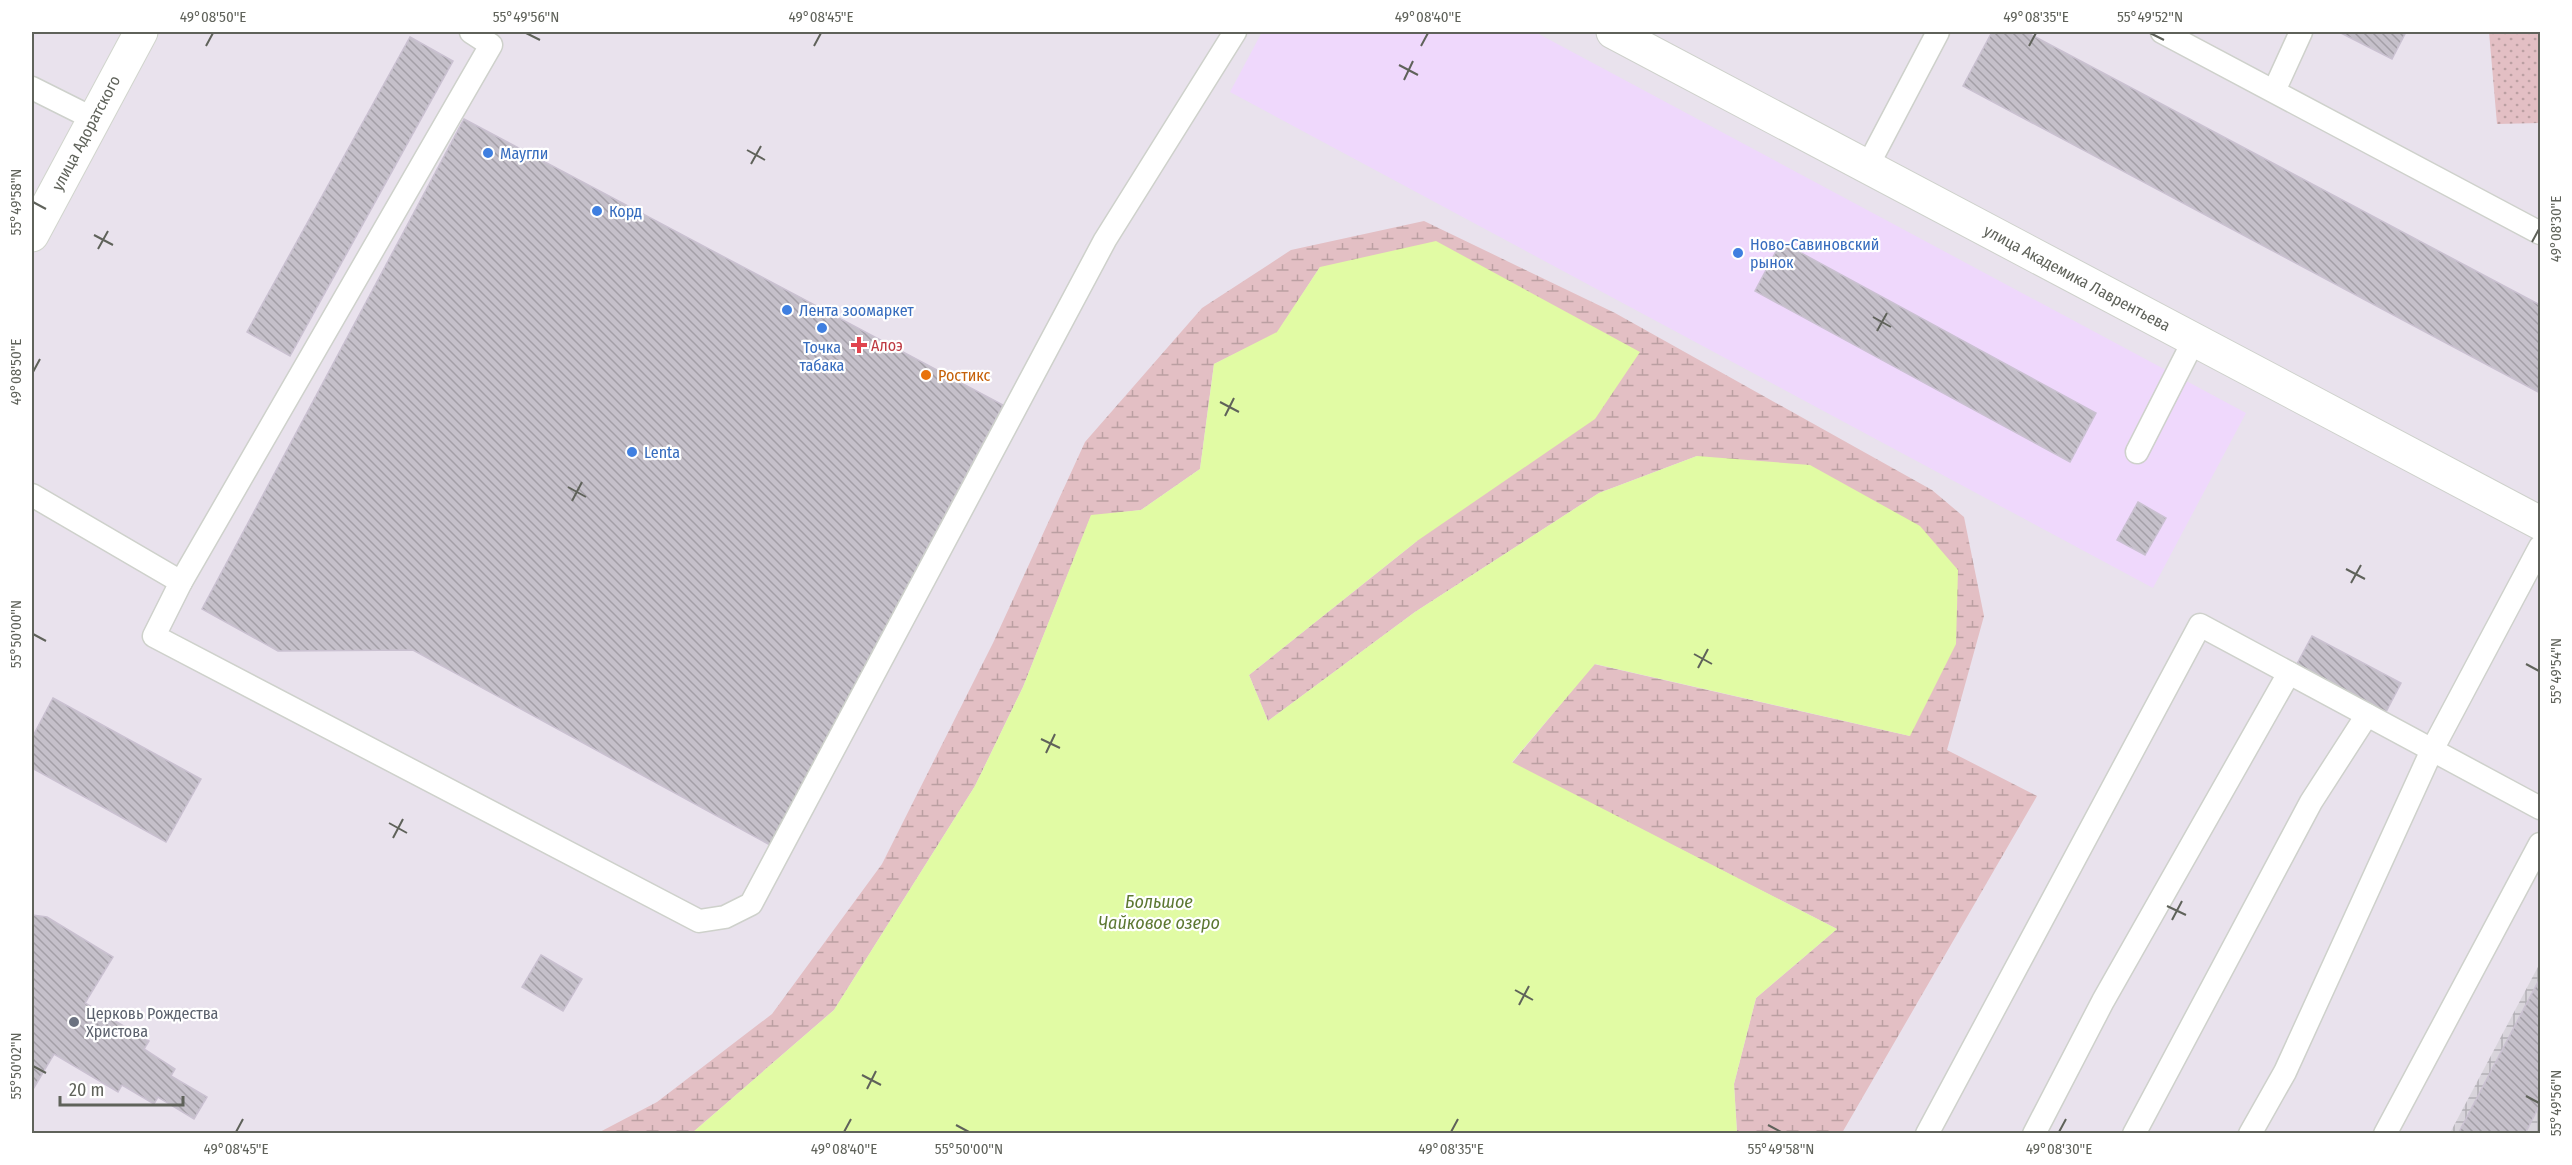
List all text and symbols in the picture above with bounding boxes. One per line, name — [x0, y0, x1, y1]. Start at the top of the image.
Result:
text: 49°08'50"E — [180, 8, 246, 26]
text: 55°49'56"N — [493, 8, 559, 26]
text: 49°08'45"E — [788, 8, 854, 26]
text: 49°08'40"E — [1395, 8, 1461, 26]
text: 49°08'35"E — [2003, 8, 2069, 26]
text: 55°49'52"N — [2117, 8, 2183, 26]
street label: улица Адоратского — [48, 72, 124, 194]
place label: Маугли — [500, 144, 548, 163]
marker: Маугли — [481, 146, 495, 160]
text: 55°49'58"N — [7, 169, 25, 235]
text: 49°08'30"E — [2547, 196, 2565, 262]
place label: Корд — [609, 202, 642, 221]
marker: Корд — [590, 204, 604, 218]
street label: улица Академика Лаврентьева — [1981, 221, 2174, 335]
place label: Ново-Савиновский рынок — [1750, 235, 1879, 272]
marker: Ново-Савиновский рынок — [1731, 246, 1745, 260]
place label: Лента зоомаркет — [799, 301, 914, 320]
marker: Лента зоомаркет — [780, 303, 794, 317]
marker: Точка табака — [815, 321, 829, 335]
place label: Алоэ — [871, 336, 903, 355]
place label: Точка табака — [800, 338, 845, 375]
marker: Алоэ — [852, 338, 866, 352]
text: 49°08'50"E — [7, 339, 25, 405]
place label: Ростикс — [938, 366, 991, 385]
marker: Ростикс — [919, 368, 933, 382]
place label: Lenta — [644, 443, 680, 462]
marker: Lenta — [625, 445, 639, 459]
text: 55°50'00"N — [7, 600, 25, 668]
text: 55°49'54"N — [2547, 638, 2565, 704]
water label: Большое Чайковое озеро — [1098, 891, 1220, 934]
place label: Церковь Рождества Христова — [86, 1004, 219, 1041]
marker: Церковь Рождества Христова — [67, 1015, 81, 1029]
text: 55°50'02"N — [7, 1032, 25, 1100]
scale bar — [60, 1069, 183, 1107]
text: 55°49'56"N — [2547, 1070, 2565, 1136]
text: 20 m — [69, 1079, 104, 1101]
text: 49°08'45"E — [203, 1140, 269, 1158]
text: 49°08'40"E — [811, 1140, 877, 1158]
text: 55°50'00"N — [935, 1140, 1003, 1158]
text: 49°08'35"E — [1418, 1140, 1484, 1158]
text: 55°49'58"N — [1748, 1140, 1814, 1158]
text: 49°08'30"E — [2026, 1140, 2092, 1158]

